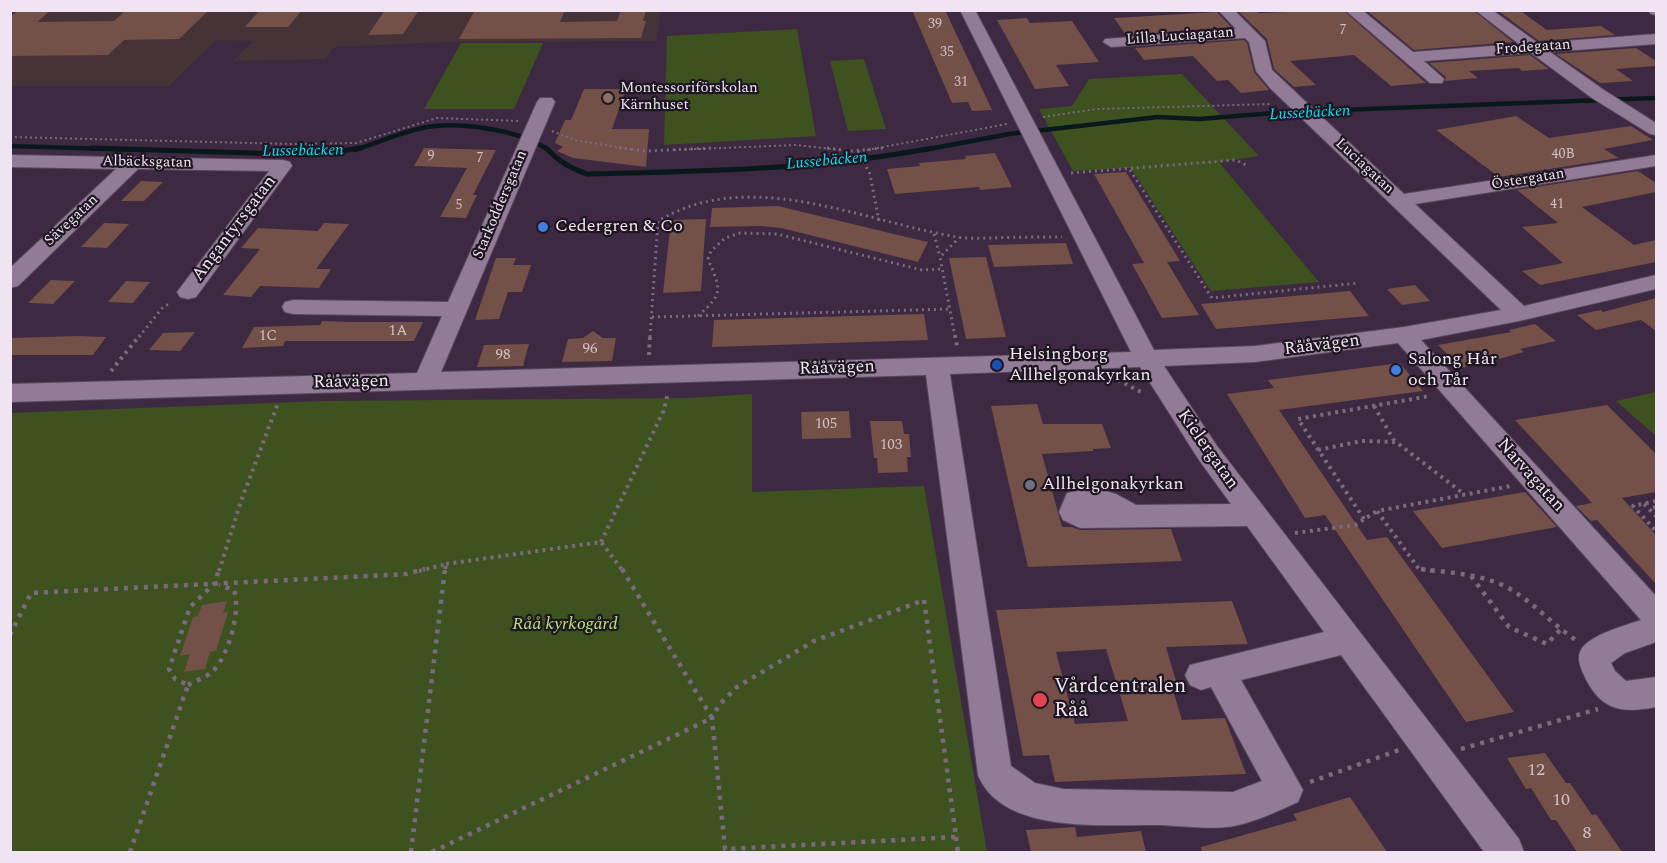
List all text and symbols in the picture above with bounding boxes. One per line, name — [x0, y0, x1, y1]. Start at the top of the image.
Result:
house number: 39 — [928, 17, 942, 33]
house number: 7 — [1340, 23, 1346, 39]
street label: Lilla Luciagatan — [1126, 24, 1234, 50]
street label: Frodegatan — [1495, 36, 1571, 60]
house number: 35 — [940, 45, 954, 61]
house number: 31 — [954, 75, 968, 91]
place label: Montessoriförskolan Kärnhuset — [620, 80, 758, 115]
marker: Montessoriförskolan Kärnhuset — [601, 91, 615, 105]
water label: Lussebäcken — [1269, 102, 1351, 126]
street label: Luciagatan — [1331, 135, 1397, 199]
water label: Lussebäcken — [262, 142, 344, 162]
house number: 40B — [1551, 147, 1575, 163]
street label: Starkoddersgatan — [470, 148, 532, 262]
house number: 9 — [428, 149, 434, 165]
water label: Lussebäcken — [786, 149, 868, 175]
house number: 7 — [477, 151, 483, 167]
street label: Albäcksgatan — [102, 153, 192, 173]
street label: Östergatan — [1490, 165, 1566, 195]
street label: Angantyrsgatan — [188, 172, 282, 286]
street label: Sävegatan — [41, 192, 103, 250]
house number: 41 — [1550, 197, 1564, 213]
house number: 5 — [456, 198, 462, 214]
place label: Cedergren & Co — [555, 216, 683, 238]
marker: Cedergren & Co — [536, 220, 550, 234]
house number: 1A — [389, 323, 407, 341]
house number: 1C — [259, 328, 277, 346]
street label: Rååvägen — [1283, 331, 1361, 361]
house number: 96 — [583, 341, 597, 359]
place label: Helsingborg Allhelgonakyrkan — [1009, 344, 1151, 386]
house number: 98 — [496, 347, 510, 365]
place label: Salong Hår och Tår — [1408, 349, 1497, 392]
street label: Rååvägen — [799, 357, 875, 381]
marker: Helsingborg Allhelgonakyrkan — [990, 358, 1004, 372]
marker: Salong Hår och Tår — [1389, 363, 1403, 377]
street label: Rååvägen — [313, 372, 389, 394]
street label: Kielergatan — [1172, 406, 1242, 494]
house number: 105 — [815, 416, 837, 434]
street label: Narvagatan — [1491, 435, 1569, 517]
house number: 103 — [880, 437, 902, 455]
place label: Allhelgonakyrkan — [1042, 474, 1184, 496]
marker: Allhelgonakyrkan — [1023, 478, 1037, 492]
park label: Råå kyrkogård — [512, 614, 618, 636]
place label: Vårdcentralen Råå — [1054, 675, 1186, 725]
marker: Vårdcentralen Råå — [1031, 691, 1049, 709]
house number: 12 — [1527, 760, 1545, 782]
house number: 10 — [1552, 790, 1570, 812]
house number: 8 — [1583, 823, 1591, 845]

